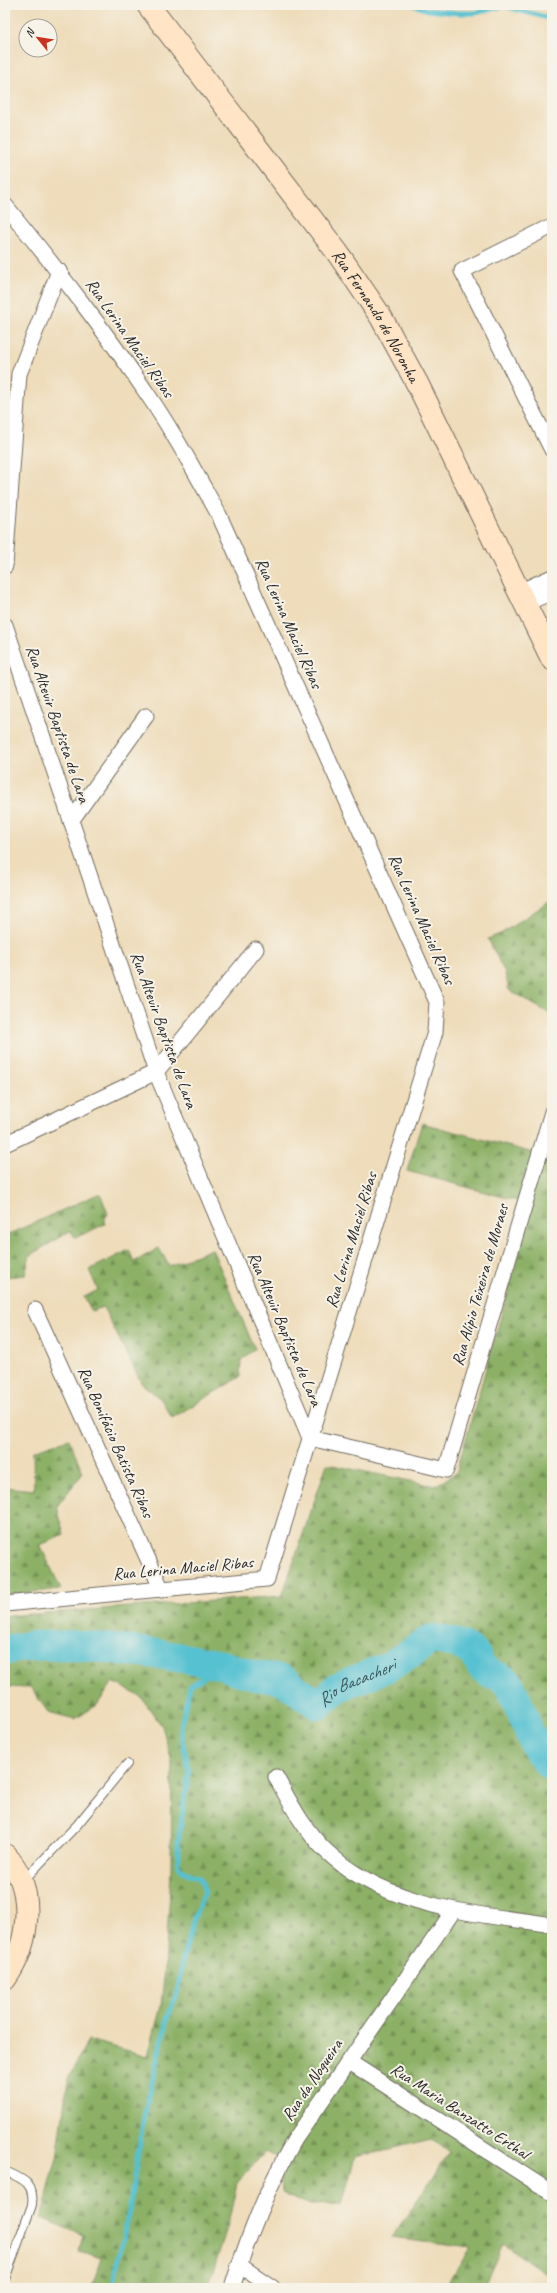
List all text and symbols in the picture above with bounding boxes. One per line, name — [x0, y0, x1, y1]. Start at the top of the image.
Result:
north arrow — [18, 18, 58, 58]
text: N — [22, 25, 38, 39]
street label: Rua Fernando de Noronha — [328, 245, 426, 388]
street label: Rua Lerina Maciel Ribas — [81, 274, 180, 403]
street label: Rua Lerina Maciel Ribas — [251, 554, 328, 694]
street label: Rua Altevir Baptista de Lara — [21, 642, 95, 807]
street label: Rua Lerina Maciel Ribas — [384, 850, 461, 990]
street label: Rua Altevir Baptista de Lara — [126, 949, 203, 1113]
street label: Rua Lerina Maciel Ribas — [320, 1168, 382, 1310]
street label: Rua Alípio Teixeira de Moraes — [447, 1201, 513, 1368]
street label: Rua Altevir Baptista de Lara — [243, 1249, 328, 1411]
street label: Rua Bonifácio Batista Ribas — [73, 1363, 160, 1523]
street label: Rua Lerina Maciel Ribas — [112, 1551, 256, 1585]
water label: Rio Bacacheri — [312, 1652, 403, 1712]
street label: Rua da Nogueira — [277, 2034, 348, 2125]
street label: Rua Maria Banzatto Erthal — [387, 2058, 536, 2165]

